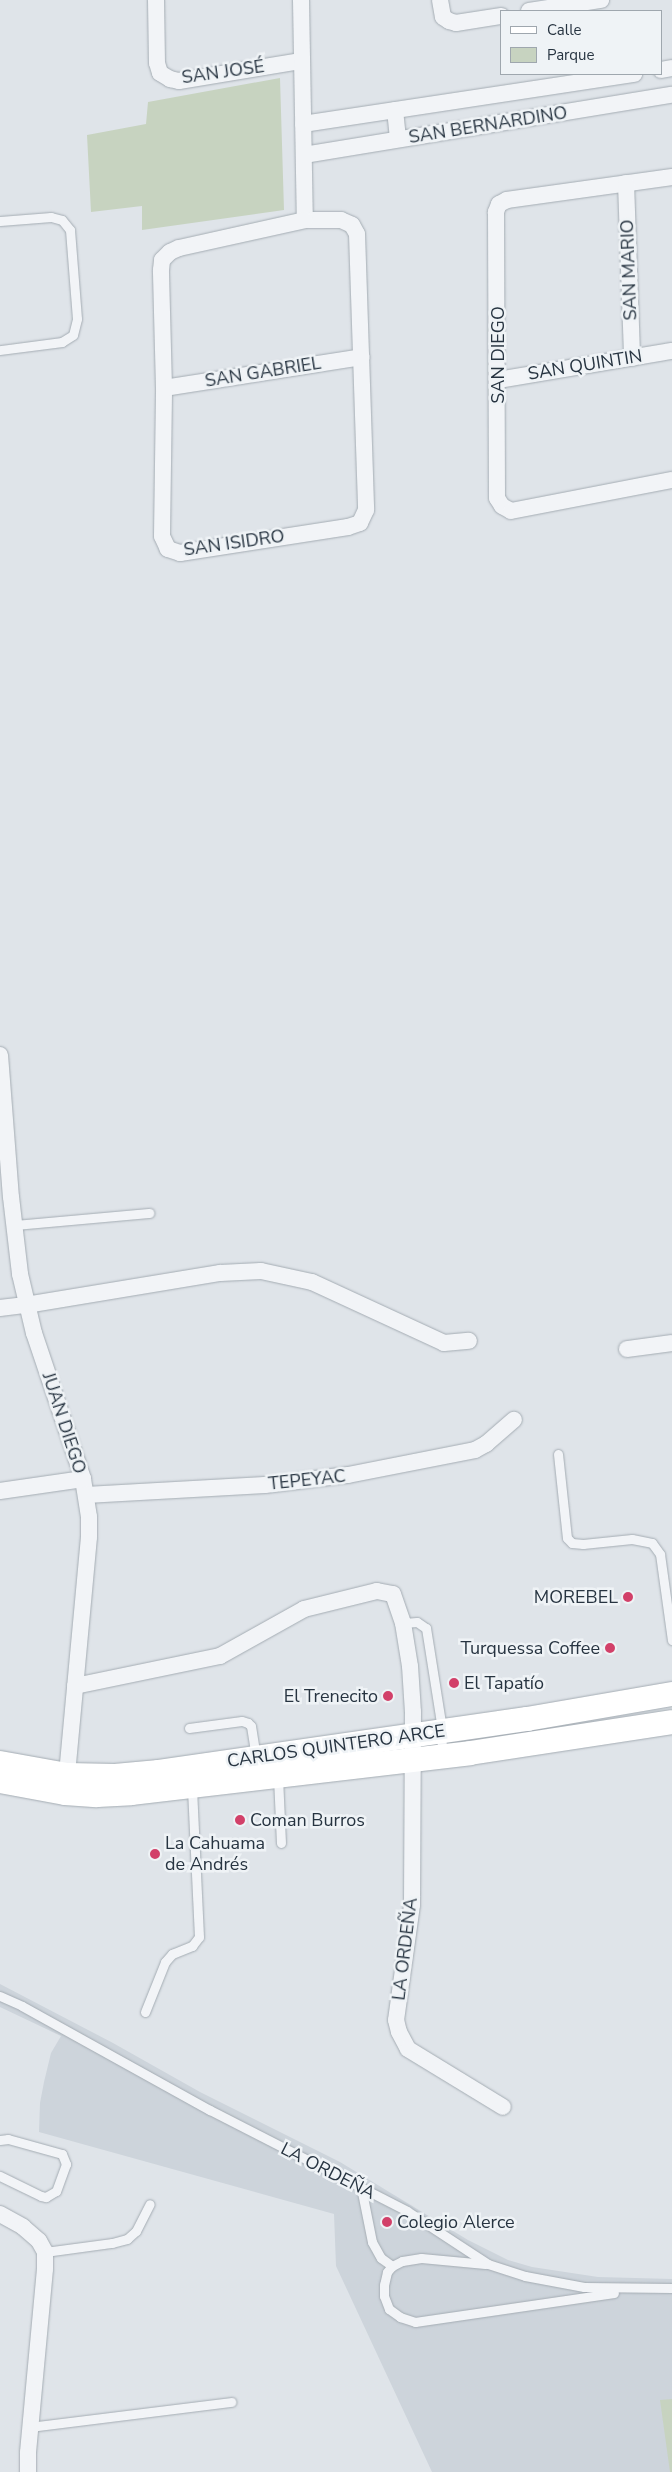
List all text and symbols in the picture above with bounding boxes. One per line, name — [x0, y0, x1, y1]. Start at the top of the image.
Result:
legend — [500, 10, 662, 75]
text: Calle — [547, 20, 582, 40]
text: Parque — [547, 45, 595, 65]
street label: SAN JOSÉ — [180, 56, 266, 88]
street label: SAN BERNARDINO — [407, 102, 569, 148]
street label: SAN MARIO — [616, 219, 642, 321]
street label: SAN DIEGO — [487, 306, 509, 404]
street label: SAN QUINTIN — [526, 345, 644, 385]
street label: SAN GABRIEL — [203, 352, 323, 392]
street label: SAN ISIDRO — [182, 525, 286, 561]
street label: JUAN DIEGO — [37, 1370, 91, 1476]
street label: TEPEYAC — [267, 1465, 347, 1495]
place label: MOREBEL — [534, 1586, 618, 1608]
marker: MOREBEL — [622, 1591, 634, 1603]
place label: Turquessa Coffee — [460, 1637, 600, 1659]
marker: Turquessa Coffee — [604, 1642, 616, 1654]
place label: El Tapatío — [464, 1672, 544, 1694]
marker: El Tapatío — [448, 1677, 460, 1689]
place label: El Trenecito — [284, 1685, 378, 1707]
marker: El Trenecito — [382, 1690, 394, 1702]
street label: CARLOS QUINTERO ARCE — [226, 1720, 446, 1772]
place label: Coman Burros — [250, 1809, 365, 1831]
marker: Coman Burros — [234, 1814, 246, 1826]
place label: La Cahuama de Andrés — [165, 1833, 265, 1876]
marker: La Cahuama de Andrés — [149, 1848, 161, 1860]
street label: LA ORDEÑA — [388, 1896, 422, 2002]
street label: LA ORDEÑA — [277, 2138, 379, 2204]
place label: Colegio Alerce — [397, 2211, 515, 2233]
marker: Colegio Alerce — [381, 2216, 393, 2228]

